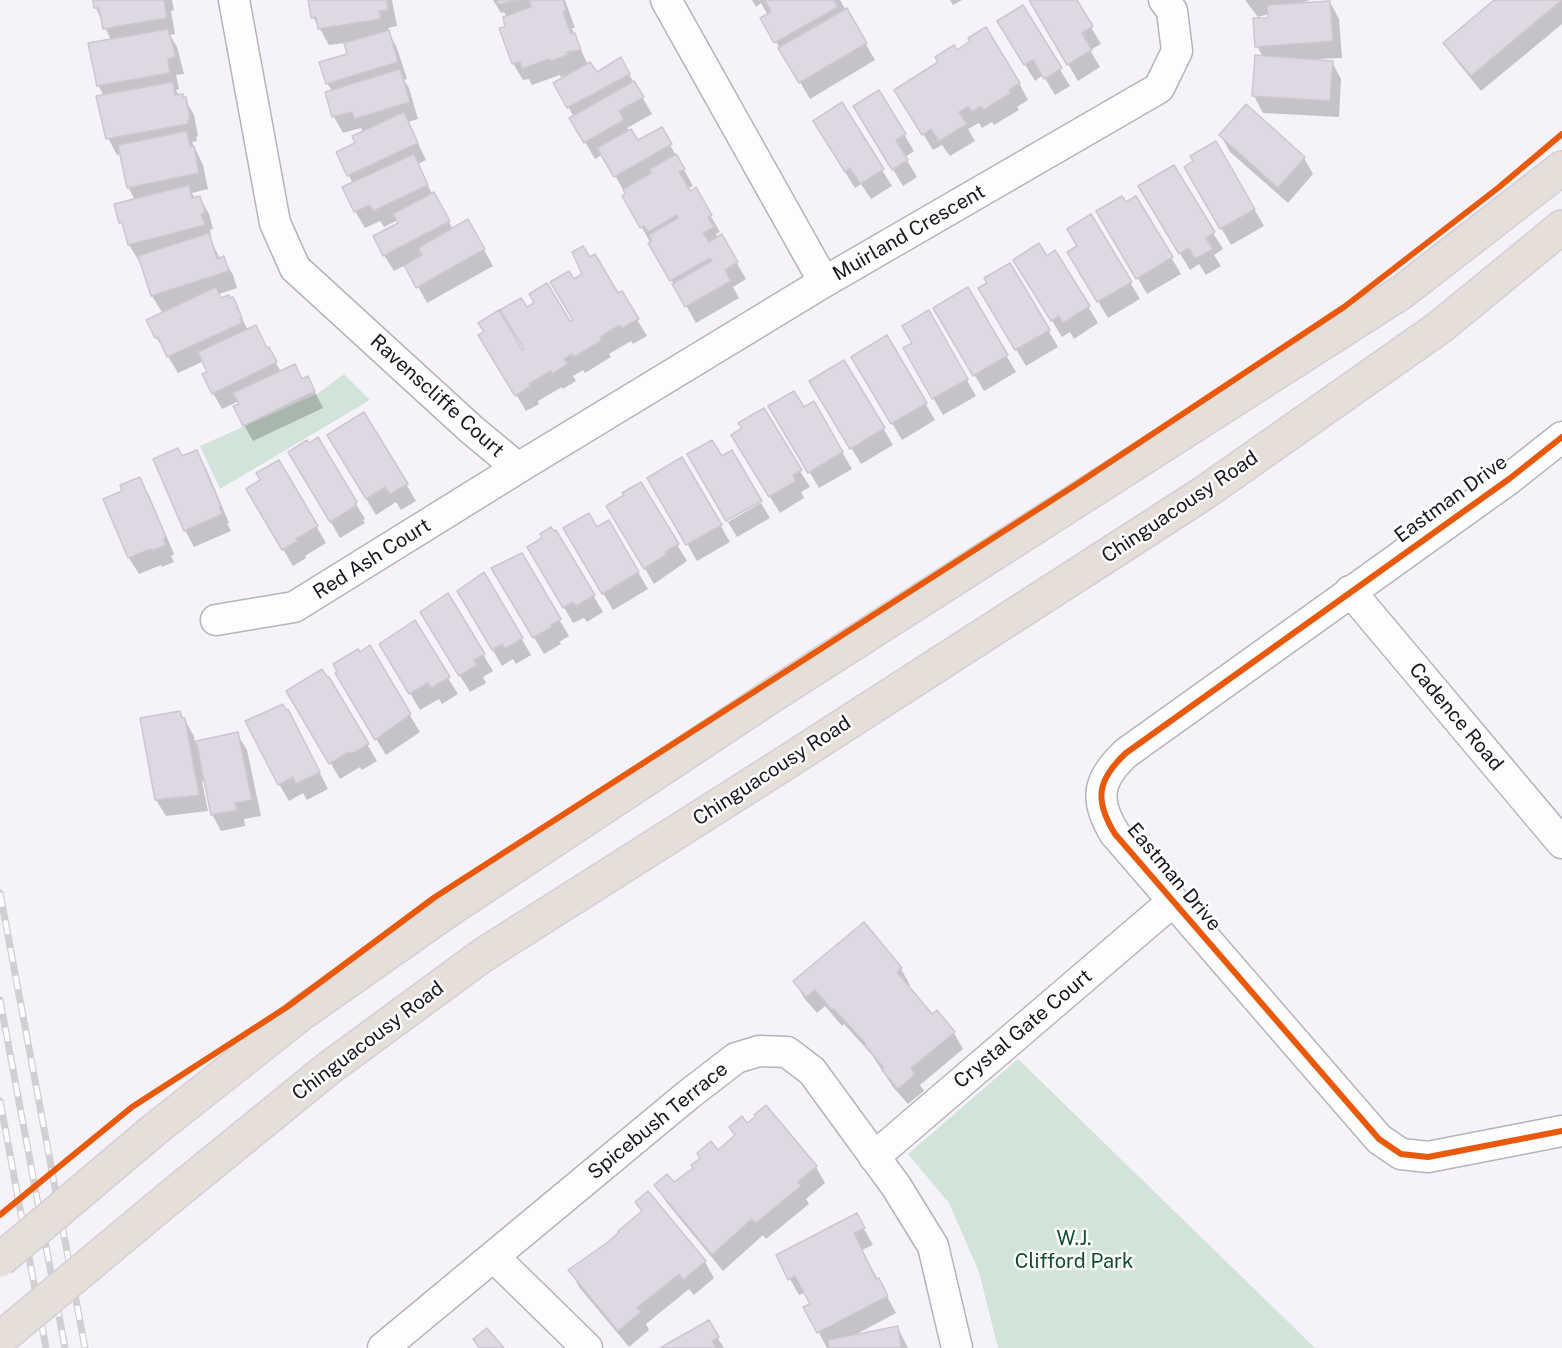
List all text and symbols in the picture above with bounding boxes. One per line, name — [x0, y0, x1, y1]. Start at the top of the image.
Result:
street label: Muirland Crescent — [829, 180, 989, 286]
street label: Ravenscliffe Court — [365, 330, 509, 462]
street label: Chinguacousy Road — [1097, 446, 1263, 568]
street label: Eastman Drive — [1390, 450, 1512, 548]
street label: Red Ash Court — [309, 513, 435, 605]
street label: Cadence Road — [1404, 658, 1508, 776]
street label: Chinguacousy Road — [689, 711, 855, 831]
street label: Eastman Drive — [1122, 818, 1226, 936]
street label: Crystal Gate Court — [949, 964, 1097, 1094]
street label: Chinguacousy Road — [288, 976, 448, 1106]
street label: Spicebush Terrace — [583, 1057, 733, 1185]
park label: W.J. Clifford Park — [1015, 1227, 1133, 1274]

